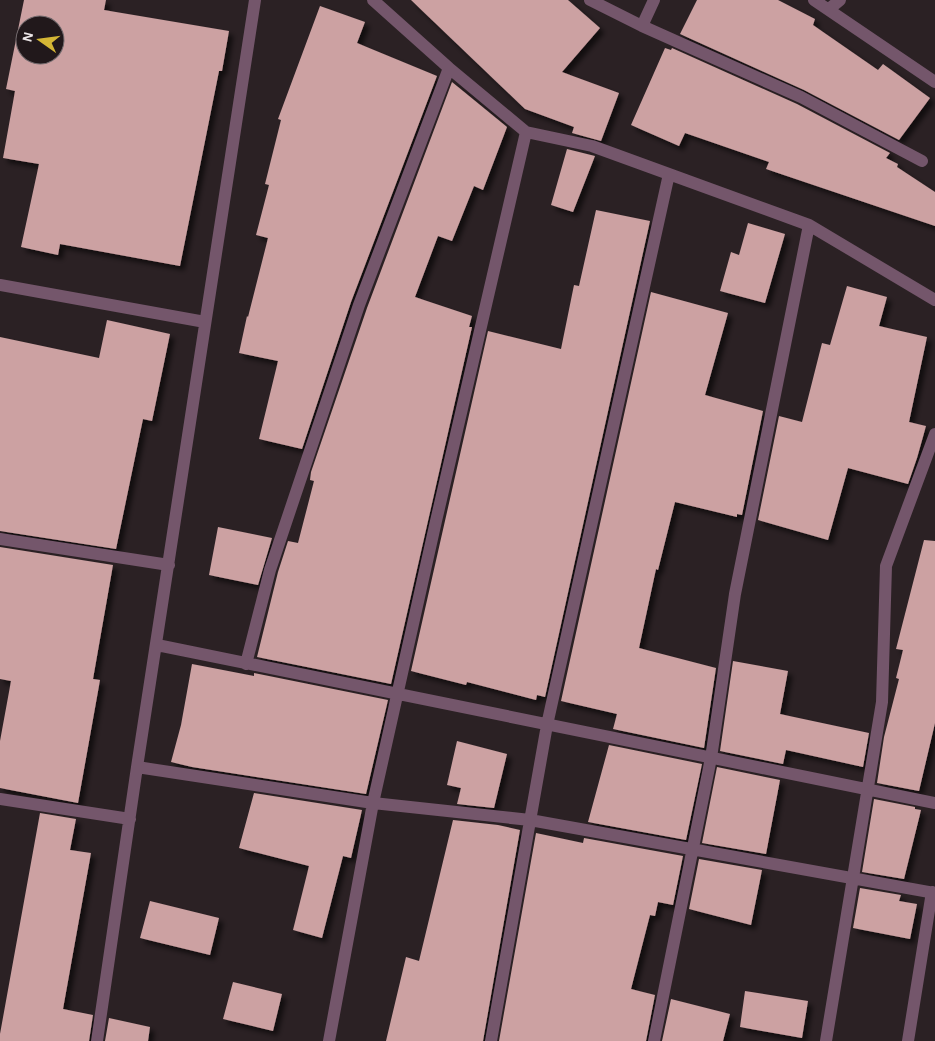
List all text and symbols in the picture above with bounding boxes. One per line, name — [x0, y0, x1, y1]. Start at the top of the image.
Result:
north arrow — [15, 15, 65, 65]
text: N — [20, 31, 36, 44]

